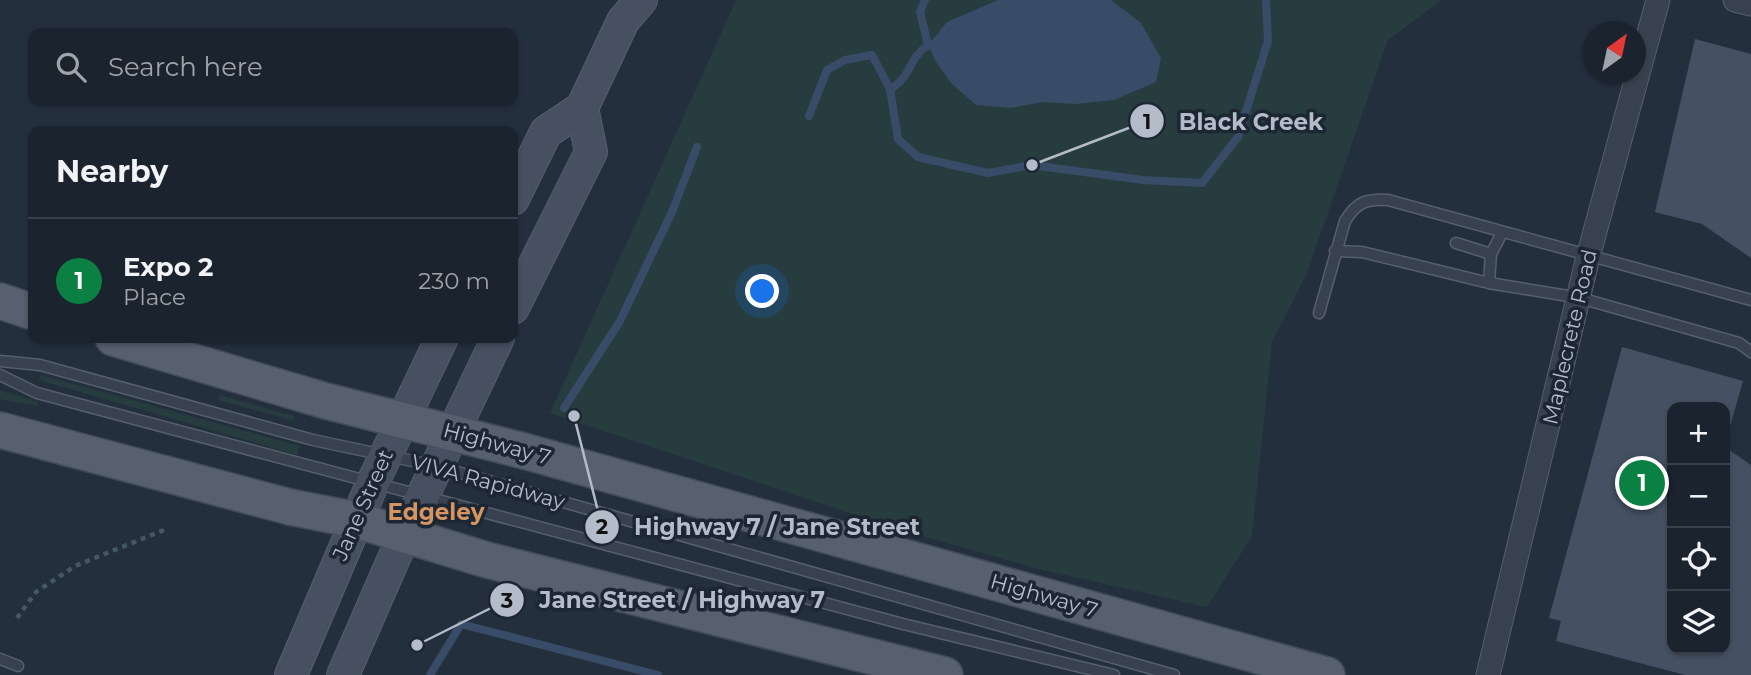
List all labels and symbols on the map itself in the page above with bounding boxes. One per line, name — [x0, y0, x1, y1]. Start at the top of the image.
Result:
north arrow — [1583, 21, 1646, 84]
callout: Black Creek — [1130, 99, 1337, 143]
text: Black Creek — [1179, 108, 1324, 136]
text: 1 — [1143, 109, 1151, 134]
street label: Maplecrete Road — [1537, 247, 1602, 427]
your location — [745, 274, 779, 308]
street label: Highway 7 — [441, 417, 554, 470]
street label: Jane Street — [327, 445, 398, 565]
street label: VIVA Rapidway — [409, 449, 568, 514]
pin: 1 — [1619, 457, 1665, 509]
district label: Edgeley — [387, 498, 485, 526]
callout: Highway 7 / Jane Street — [585, 505, 934, 549]
text: Highway 7 / Jane Street — [634, 513, 920, 541]
text: 2 — [596, 514, 608, 539]
street label: Highway 7 — [988, 568, 1101, 623]
callout: Jane Street / Highway 7 — [490, 578, 839, 622]
text: Jane Street / Highway 7 — [538, 586, 825, 614]
text: 3 — [500, 588, 513, 613]

